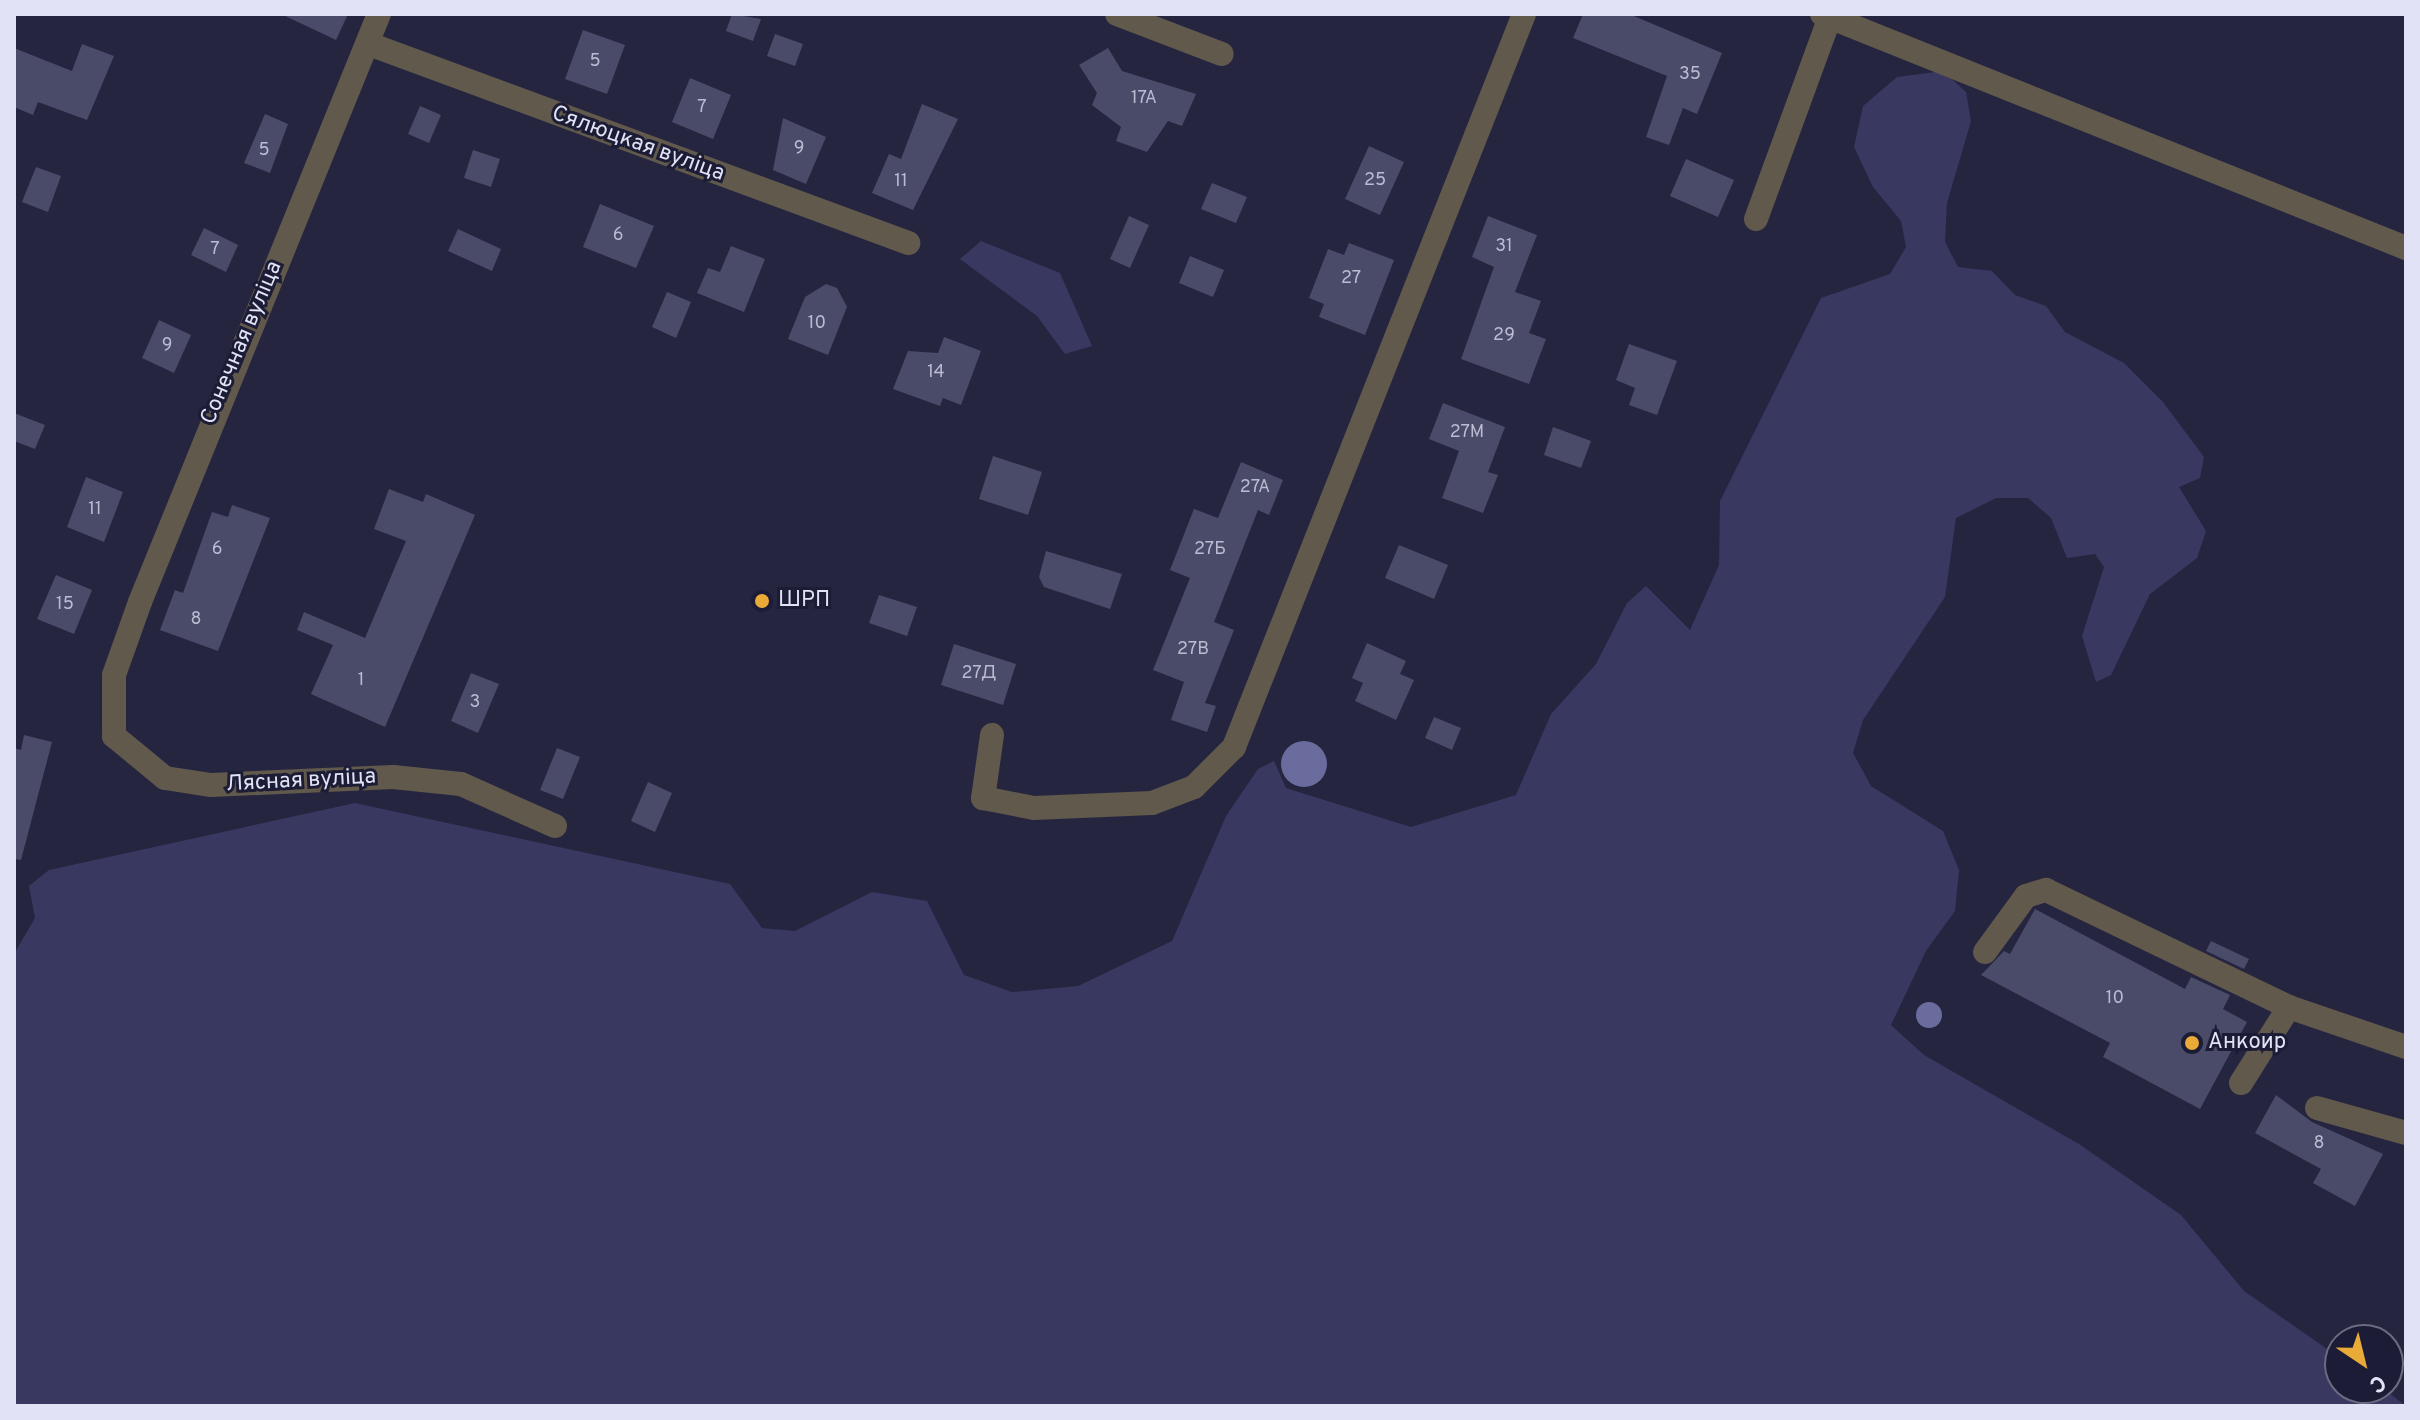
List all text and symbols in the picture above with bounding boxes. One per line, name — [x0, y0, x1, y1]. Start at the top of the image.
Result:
house number: 5 — [589, 51, 601, 73]
house number: 35 — [1679, 64, 1701, 86]
house number: 17А — [1131, 88, 1157, 110]
house number: 7 — [697, 97, 707, 119]
street label: Сялюцкая вуліца — [548, 100, 728, 188]
house number: 9 — [794, 138, 804, 160]
house number: 5 — [258, 140, 270, 162]
house number: 25 — [1364, 170, 1386, 192]
house number: 11 — [894, 171, 908, 193]
house number: 6 — [613, 225, 623, 247]
house number: 31 — [1495, 236, 1513, 258]
house number: 7 — [210, 239, 220, 261]
street label: Сонечная вуліца — [196, 257, 288, 429]
house number: 27 — [1341, 268, 1361, 290]
house number: 10 — [808, 313, 826, 335]
house number: 29 — [1493, 325, 1515, 347]
house number: 9 — [162, 335, 172, 357]
house number: 14 — [927, 362, 945, 384]
house number: 27М — [1450, 422, 1484, 444]
house number: 27А — [1240, 477, 1270, 499]
house number: 11 — [88, 499, 102, 521]
house number: 6 — [212, 539, 222, 561]
house number: 27Б — [1194, 539, 1226, 561]
place label: ШРП — [778, 588, 830, 614]
marker: ШРП — [753, 592, 771, 610]
house number: 15 — [56, 594, 74, 616]
house number: 8 — [191, 609, 201, 631]
house number: 27В — [1177, 639, 1209, 661]
house number: 27Д — [961, 663, 997, 685]
house number: 1 — [358, 670, 364, 692]
house number: 3 — [470, 692, 480, 714]
street label: Лясная вуліца — [225, 764, 377, 798]
house number: 10 — [2106, 988, 2124, 1010]
place label: Анкоир — [2208, 1030, 2286, 1056]
marker: Анкоир — [2183, 1034, 2201, 1052]
house number: 8 — [2314, 1133, 2324, 1155]
north arrow — [2324, 1324, 2404, 1404]
text: С — [2363, 1367, 2390, 1398]

